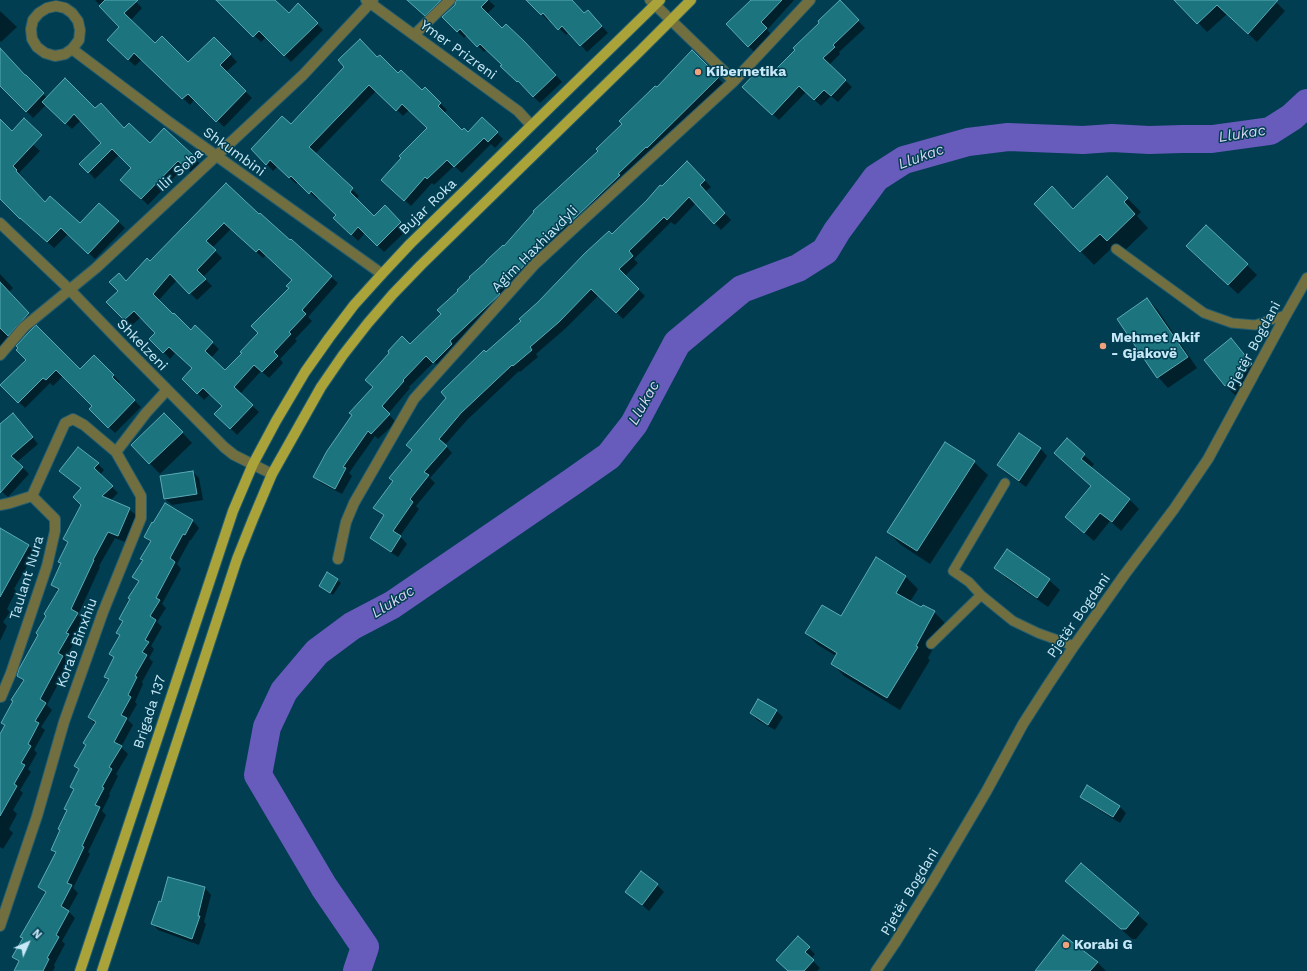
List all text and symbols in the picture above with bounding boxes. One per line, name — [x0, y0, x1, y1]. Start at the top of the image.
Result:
street label: Ymer Prizreni — [416, 17, 500, 83]
place label: Kibernetika — [706, 64, 786, 80]
marker: Kibernetika — [693, 67, 703, 77]
water label: Llukac — [1217, 121, 1267, 147]
street label: Shkumbini — [200, 124, 268, 180]
water label: Llukac — [896, 140, 946, 174]
street label: Ilir Soba — [153, 145, 207, 195]
street label: Bujar Roka — [396, 176, 460, 238]
street label: Agim Haxhiavdyli — [488, 202, 582, 296]
street label: Pjetër Bogdani — [1223, 299, 1285, 393]
street label: Shkelzeni — [113, 316, 171, 374]
place label: Mehmet Akif - Gjakovë — [1111, 330, 1200, 362]
marker: Mehmet Akif - Gjakovë — [1098, 341, 1108, 351]
water label: Llukac — [625, 378, 663, 428]
street label: Taulant Nura — [6, 534, 48, 622]
street label: Pjetër Bogdani — [1044, 571, 1114, 661]
water label: Llukac — [368, 582, 418, 622]
street label: Korab Binxhiu — [53, 596, 101, 690]
street label: Brigada 137 — [130, 673, 170, 751]
street label: Pjetër Bogdani — [877, 845, 943, 939]
north arrow — [8, 923, 48, 963]
text: N — [29, 927, 44, 942]
place label: Korabi G — [1074, 937, 1133, 953]
marker: Korabi G — [1061, 940, 1071, 950]

